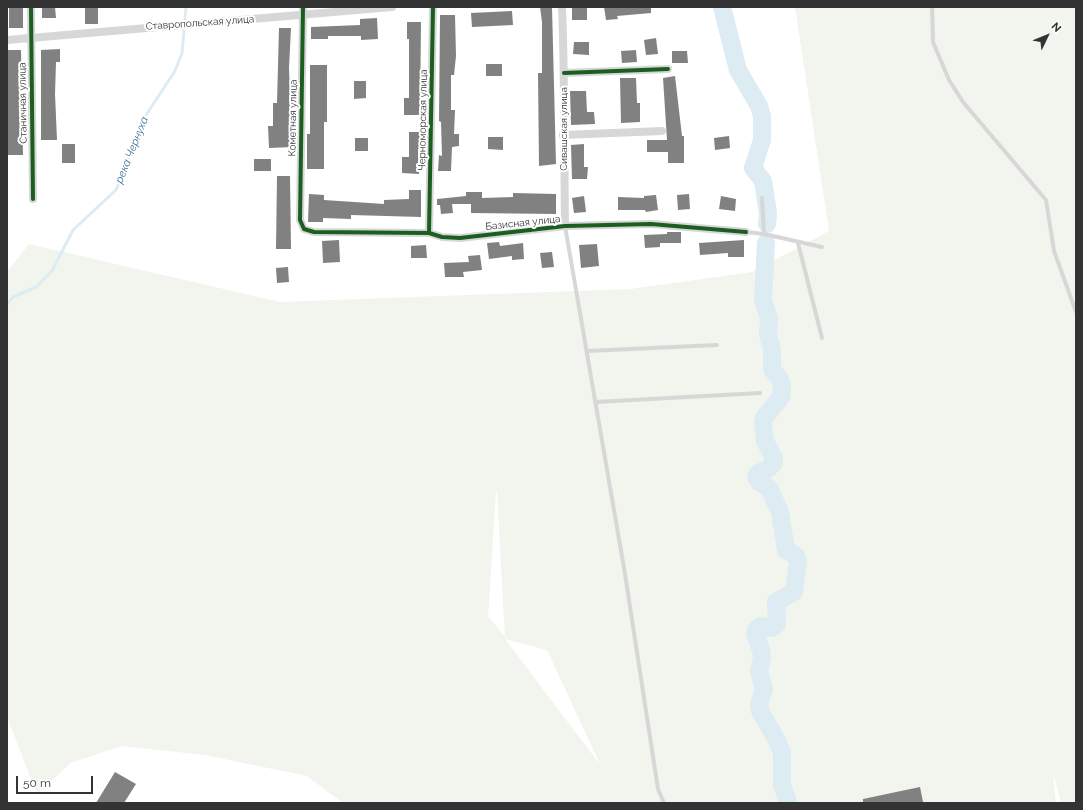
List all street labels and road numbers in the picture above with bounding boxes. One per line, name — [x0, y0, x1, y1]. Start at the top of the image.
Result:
street label: Ставропольская улица — [145, 13, 255, 33]
street label: Станичная улица — [16, 62, 30, 144]
street label: Черноморская улица — [416, 69, 430, 171]
street label: Кометная улица — [286, 79, 300, 157]
street label: Сивашская улица — [558, 87, 570, 171]
street label: Базисная улица — [485, 213, 561, 233]

